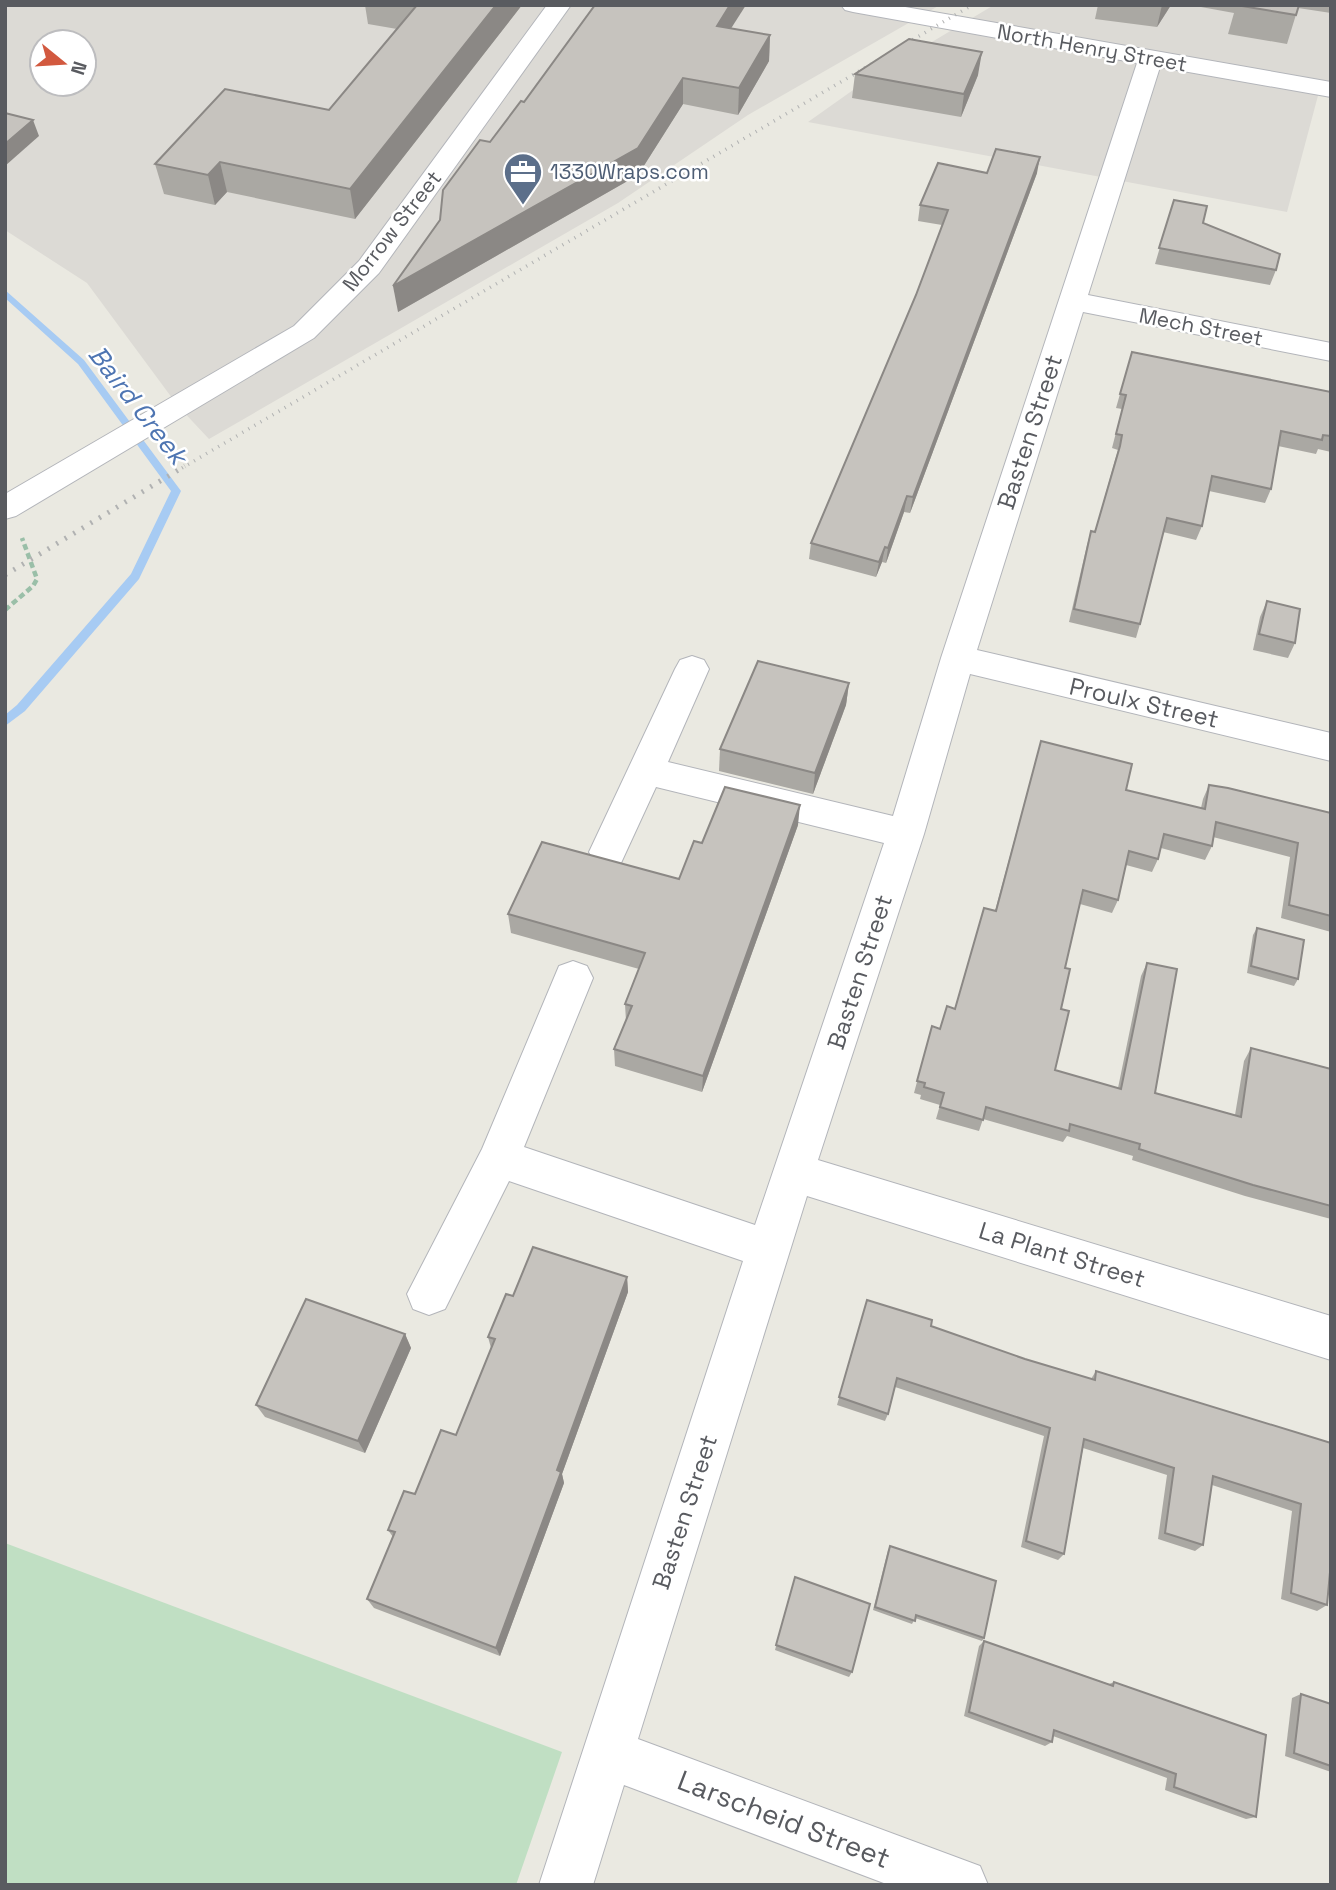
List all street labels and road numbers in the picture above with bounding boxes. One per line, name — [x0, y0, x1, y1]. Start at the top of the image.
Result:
street label: North Henry Street — [995, 18, 1189, 77]
street label: Morrow Street — [336, 165, 447, 296]
street label: Mech Street — [1137, 301, 1265, 352]
street label: Basten Street — [990, 351, 1069, 513]
street label: Proulx Street — [1066, 670, 1222, 735]
street label: Basten Street — [820, 891, 899, 1053]
street label: La Plant Street — [975, 1215, 1149, 1295]
street label: Basten Street — [645, 1431, 724, 1593]
street label: Larscheid Street — [673, 1762, 895, 1876]

